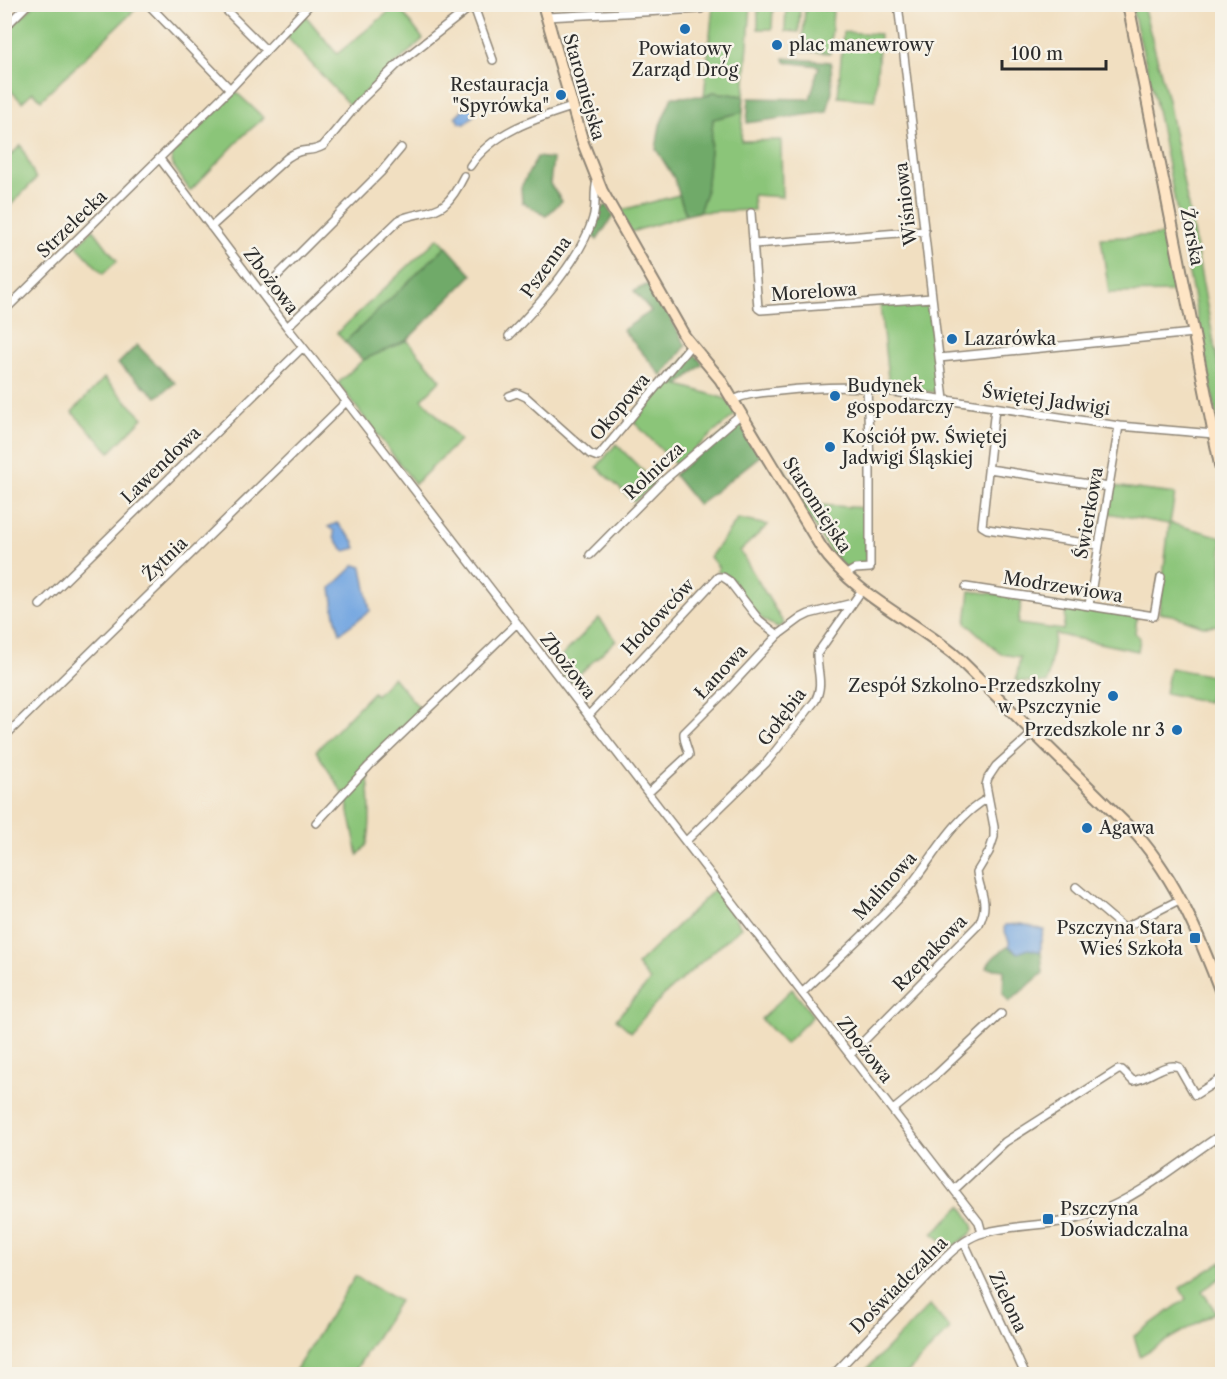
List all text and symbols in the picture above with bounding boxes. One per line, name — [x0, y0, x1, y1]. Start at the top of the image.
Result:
marker: Powiatowy Zarząd Dróg — [678, 22, 692, 36]
street label: Staromiejska — [558, 31, 610, 143]
scale bar — [1002, 33, 1106, 71]
place label: plac manewrowy — [789, 34, 935, 56]
place label: Powiatowy Zarząd Dróg — [632, 38, 739, 81]
marker: plac manewrowy — [770, 38, 784, 52]
text: 100 m — [1011, 43, 1063, 65]
place label: Restauracja "Spyrówka" — [450, 74, 549, 117]
marker: Restauracja "Spyrówka" — [554, 88, 568, 102]
street label: Wiśniowa — [890, 160, 922, 248]
street label: Strzelecka — [33, 185, 112, 263]
street label: Żorska — [1176, 206, 1209, 268]
street label: Pszenna — [516, 231, 576, 302]
street label: Zbożowa — [239, 243, 303, 319]
street label: Morelowa — [770, 278, 858, 306]
place label: Lazarówka — [964, 328, 1057, 350]
marker: Lazarówka — [945, 332, 959, 346]
street label: Okopowa — [586, 368, 655, 445]
place label: Budynek gospodarczy — [847, 375, 955, 418]
street label: Świętej Jadwigi — [981, 379, 1112, 420]
marker: Budynek gospodarczy — [828, 389, 842, 403]
street label: Lawendowa — [117, 421, 206, 508]
place label: Kościół pw. Świętej Jadwigi Śląskiej — [839, 425, 1007, 469]
street label: Rolnicza — [619, 437, 689, 504]
marker: Kościół pw. Świętej Jadwigi Śląskiej — [823, 440, 837, 454]
street label: Staromiejska — [778, 453, 856, 557]
street label: Świerkowa — [1069, 465, 1108, 561]
street label: Żytnia — [137, 531, 192, 586]
street label: Modrzewiowa — [1001, 567, 1125, 607]
street label: Hodowców — [617, 573, 700, 660]
street label: Zbożowa — [535, 629, 601, 704]
street label: Łanowa — [690, 640, 752, 704]
place label: Zespół Szkolno-Przedszkolny w Pszczynie — [848, 675, 1102, 718]
street label: Gołębia — [753, 683, 811, 750]
marker: Zespół Szkolno-Przedszkolny w Pszczynie — [1106, 689, 1120, 703]
place label: Przedszkole nr 3 — [1024, 719, 1165, 741]
marker: Przedszkole nr 3 — [1170, 723, 1184, 737]
place label: Agawa — [1098, 817, 1155, 839]
marker: Agawa — [1080, 821, 1094, 835]
street label: Malinowa — [849, 847, 922, 925]
street label: Rzepakowa — [888, 910, 972, 996]
place label: Pszczyna Stara Wieś Szkoła — [1056, 917, 1184, 960]
marker: Pszczyna Stara Wieś Szkoła — [1188, 931, 1202, 945]
street label: Zbożowa — [832, 1013, 898, 1088]
place label: Pszczyna Doświadczalna — [1060, 1198, 1189, 1241]
marker: Pszczyna Doświadczalna — [1041, 1212, 1055, 1226]
street label: Doświadczalna — [846, 1231, 953, 1338]
street label: Zielona — [984, 1268, 1032, 1337]

